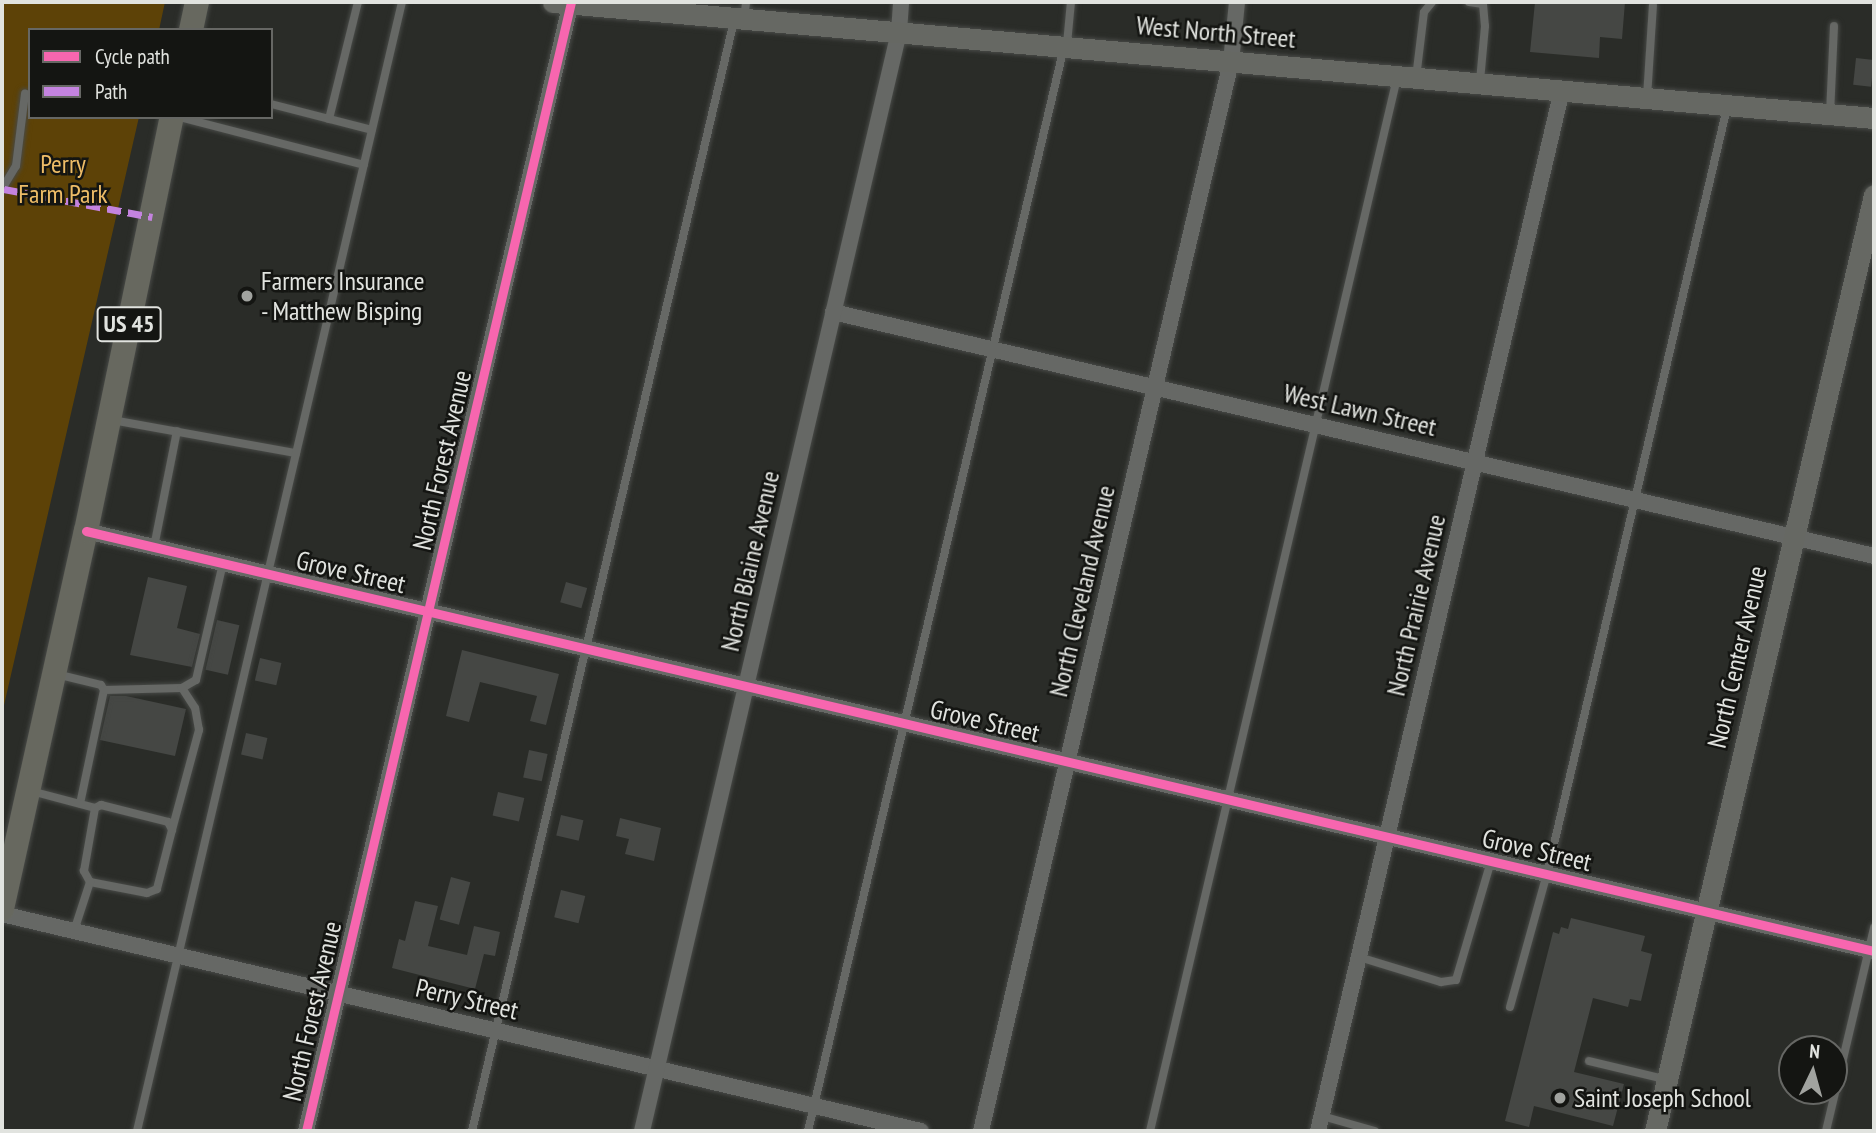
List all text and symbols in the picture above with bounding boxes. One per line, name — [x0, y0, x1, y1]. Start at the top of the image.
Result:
street label: West North Street — [1135, 10, 1297, 54]
legend — [28, 28, 273, 119]
text: Cycle path — [95, 43, 170, 70]
text: Path — [95, 78, 127, 105]
park label: Perry Farm Park — [18, 148, 108, 210]
place label: Farmers Insurance - Matthew Bisping — [261, 265, 424, 326]
marker: Farmers Insurance - Matthew Bisping — [239, 288, 255, 304]
road number: US 45 — [96, 304, 162, 344]
street label: North Forest Avenue — [406, 367, 478, 553]
street label: West Lawn Street — [1281, 377, 1439, 443]
street label: North Blaine Avenue — [714, 467, 786, 655]
street label: North Cleveland Avenue — [1042, 482, 1122, 700]
street label: North Prairie Avenue — [1380, 511, 1452, 699]
street label: Grove Street — [293, 544, 409, 600]
street label: North Center Avenue — [1701, 563, 1773, 751]
street label: Grove Street — [927, 693, 1043, 749]
street label: Grove Street — [1479, 822, 1595, 878]
street label: North Forest Avenue — [276, 918, 348, 1104]
street label: Perry Street — [412, 972, 522, 1026]
north arrow — [1778, 1035, 1848, 1105]
text: N — [1808, 1039, 1821, 1063]
place label: Saint Joseph School — [1574, 1082, 1751, 1114]
marker: Saint Joseph School — [1552, 1090, 1568, 1106]

